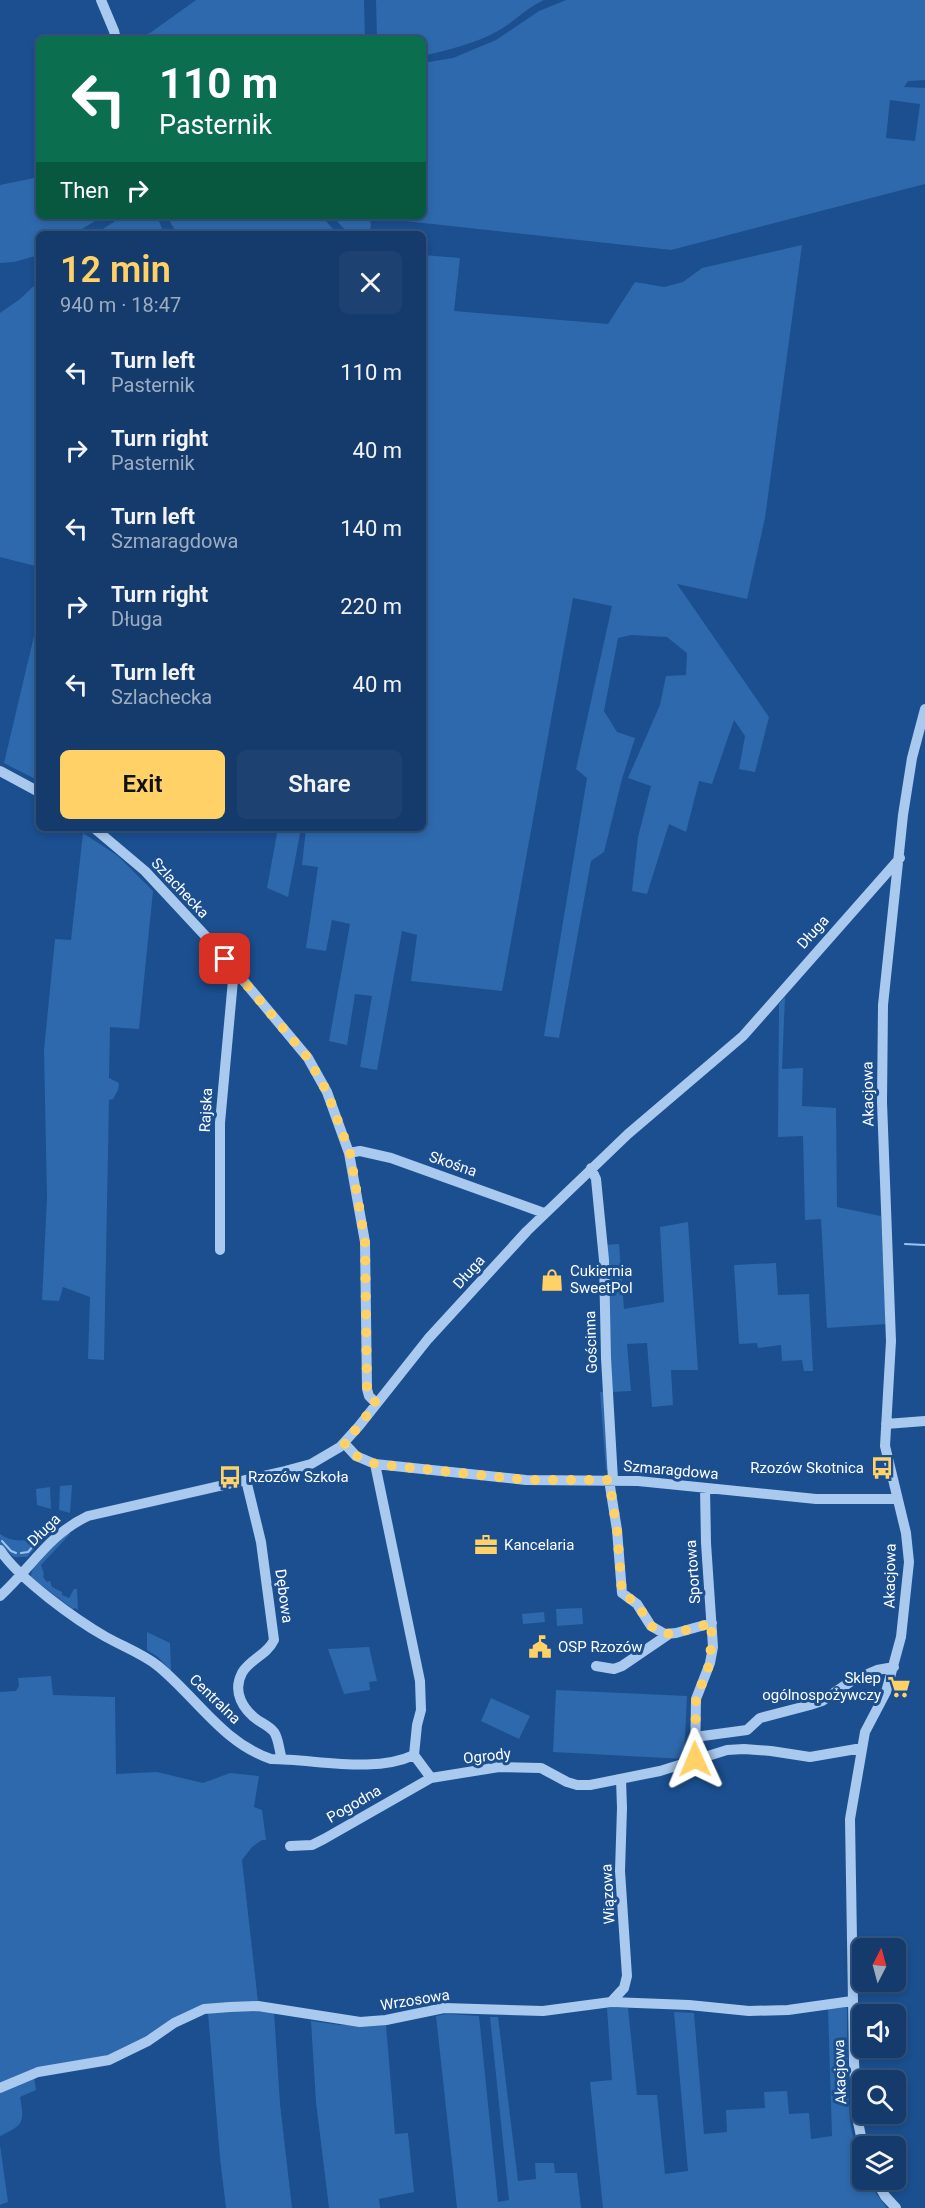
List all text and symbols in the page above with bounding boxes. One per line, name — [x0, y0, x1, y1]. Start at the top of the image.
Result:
text: 110 m — [159, 59, 278, 108]
icon: left — [60, 60, 138, 138]
text: Pasternik — [159, 109, 272, 141]
icon: right — [121, 174, 154, 207]
text: Then — [60, 178, 109, 203]
text: 12 min — [60, 249, 171, 291]
button: close — [339, 251, 402, 314]
text: 940 m · 18:47 — [60, 293, 181, 317]
text: Turn left — [111, 348, 195, 373]
icon: left — [60, 356, 93, 389]
text: 110 m — [340, 360, 402, 385]
text: Pasternik — [111, 373, 195, 397]
text: Turn right — [111, 426, 208, 451]
icon: right — [60, 434, 93, 467]
text: 40 m — [353, 438, 402, 463]
text: Pasternik — [111, 451, 195, 475]
text: Turn left — [111, 504, 195, 529]
icon: left — [60, 512, 93, 545]
text: 140 m — [340, 516, 402, 541]
text: Szmaragdowa — [111, 529, 238, 553]
text: Turn right — [111, 582, 208, 607]
icon: right — [60, 590, 93, 623]
text: 220 m — [340, 594, 402, 619]
text: Długa — [111, 607, 163, 631]
text: Turn left — [111, 660, 195, 685]
icon: left — [60, 668, 93, 701]
text: 40 m — [353, 672, 402, 697]
text: Szlachecka — [111, 685, 212, 709]
button: Exit — [60, 750, 225, 819]
button: Share — [237, 750, 402, 819]
street label: Szlachecka — [148, 854, 212, 922]
street label: Długa — [793, 912, 833, 952]
pin — [199, 933, 250, 984]
icon: arrive — [208, 942, 241, 975]
street label: Akacjowa — [858, 1061, 878, 1127]
street label: Rajska — [196, 1087, 216, 1133]
street label: Skośna — [427, 1147, 479, 1181]
street label: Długa — [449, 1252, 489, 1292]
place label: Cukiernia SweetPol — [570, 1262, 633, 1297]
shop icon: Cukiernia SweetPol — [539, 1267, 565, 1293]
street label: Gościnna — [581, 1310, 601, 1374]
bus stop icon: Rzozów Skotnica — [869, 1455, 895, 1481]
street label: Szmaragdowa — [623, 1457, 719, 1483]
place label: Rzozów Skotnica — [750, 1459, 864, 1477]
bus stop icon: Rzozów Szkoła — [217, 1464, 243, 1490]
place label: Rzozów Szkoła — [248, 1468, 349, 1486]
street label: Długa — [24, 1510, 64, 1550]
office icon: Kancelaria — [473, 1532, 499, 1558]
place label: Kancelaria — [504, 1536, 574, 1554]
street label: Sportowa — [682, 1539, 704, 1605]
street label: Akacjowa — [880, 1543, 900, 1609]
street label: Dębowa — [271, 1568, 297, 1624]
public building icon: OSP Rzozów — [527, 1634, 553, 1660]
place label: OSP Rzozów — [558, 1638, 643, 1656]
place label: Sklep ogólnospożywczy — [762, 1669, 881, 1704]
street label: Centralna — [186, 1670, 244, 1728]
supermarket icon: Sklep ogólnospożywczy — [886, 1674, 912, 1700]
position arrow — [663, 1727, 727, 1791]
street label: Ogrody — [462, 1745, 512, 1767]
street label: Pogodna — [324, 1781, 384, 1827]
street label: Wiązowa — [597, 1863, 619, 1925]
north arrow — [852, 1938, 906, 1992]
map controls — [852, 1938, 906, 2190]
street label: Wrzosowa — [379, 1986, 451, 2014]
button: sound — [852, 2004, 906, 2058]
street label: Akacjowa — [830, 2039, 850, 2105]
button: search — [852, 2070, 906, 2124]
button: layers — [852, 2136, 906, 2190]

